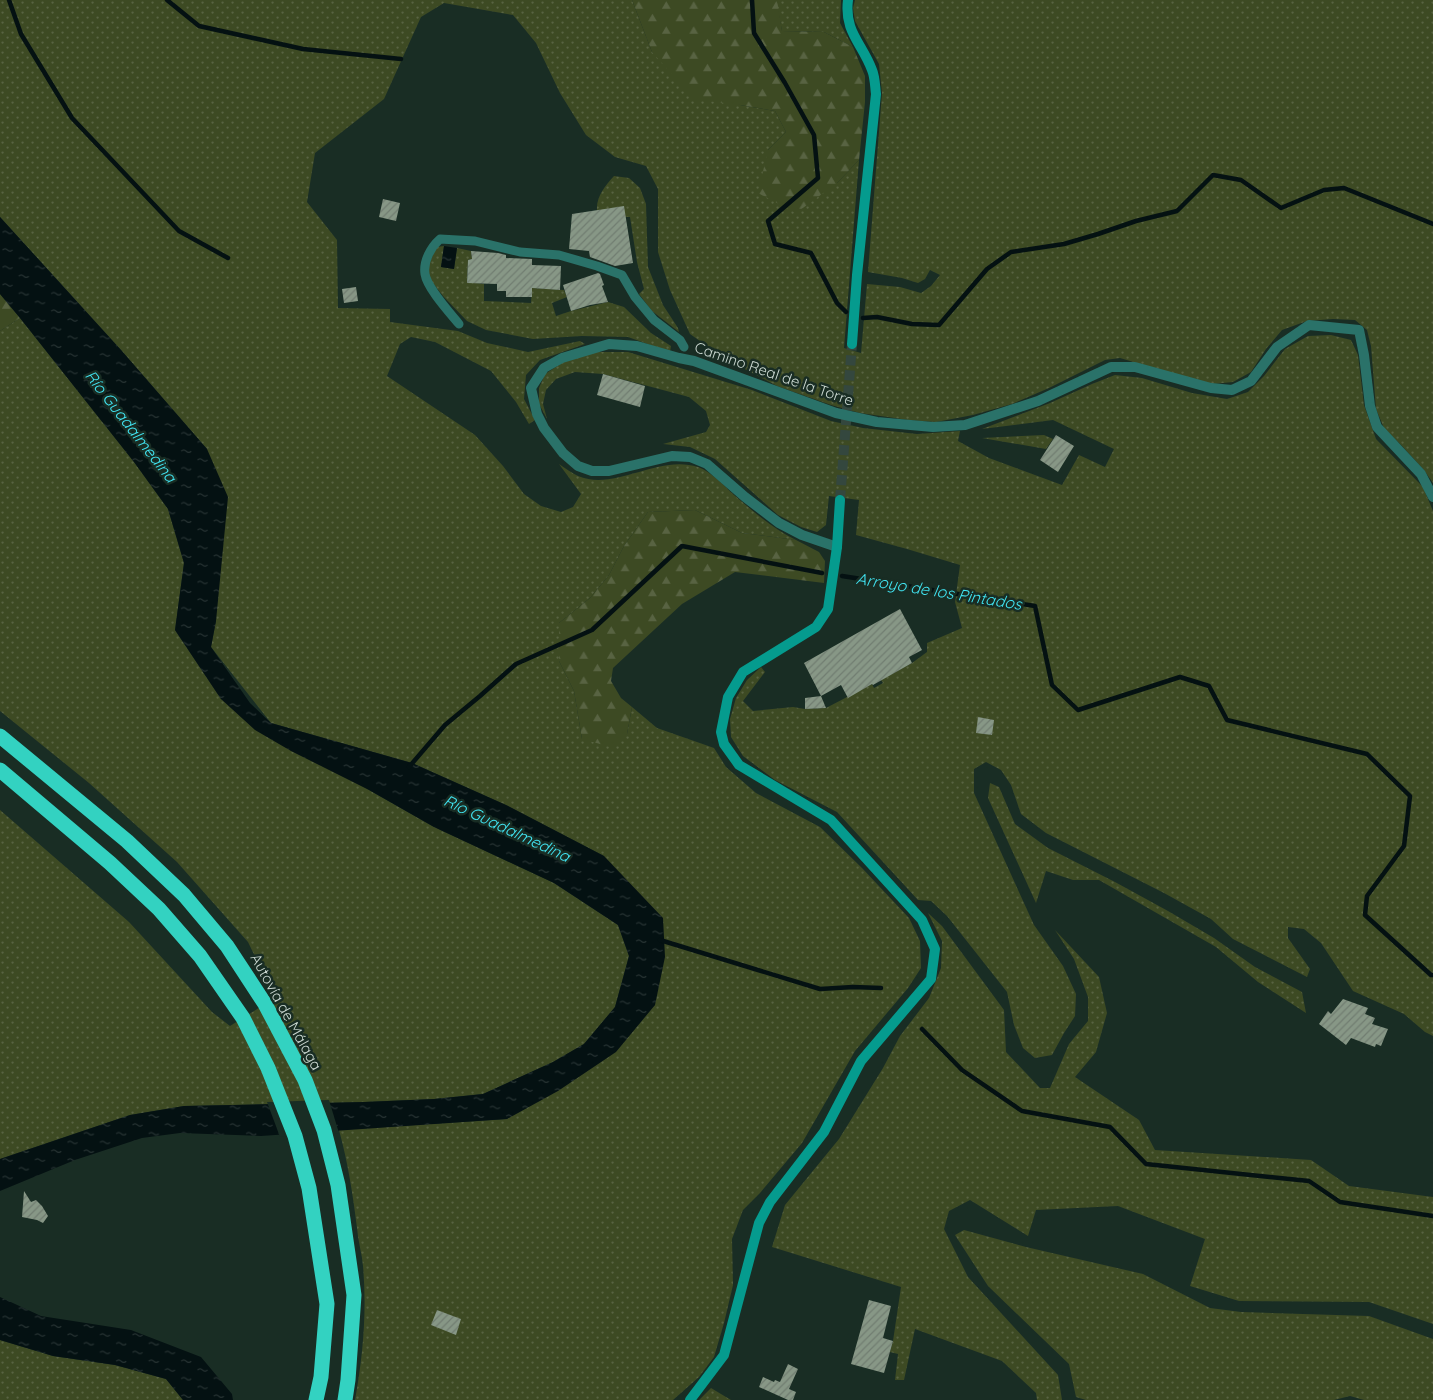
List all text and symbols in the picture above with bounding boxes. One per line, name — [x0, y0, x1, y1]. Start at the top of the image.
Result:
street label: Camino Real de la Torre — [692, 337, 856, 410]
water label: Río Guadalmedina — [81, 366, 182, 487]
water label: Arroyo de los Pintados — [855, 568, 1025, 614]
water label: Río Guadalmedina — [441, 790, 574, 867]
street label: Autovía de Málaga — [246, 950, 326, 1073]

